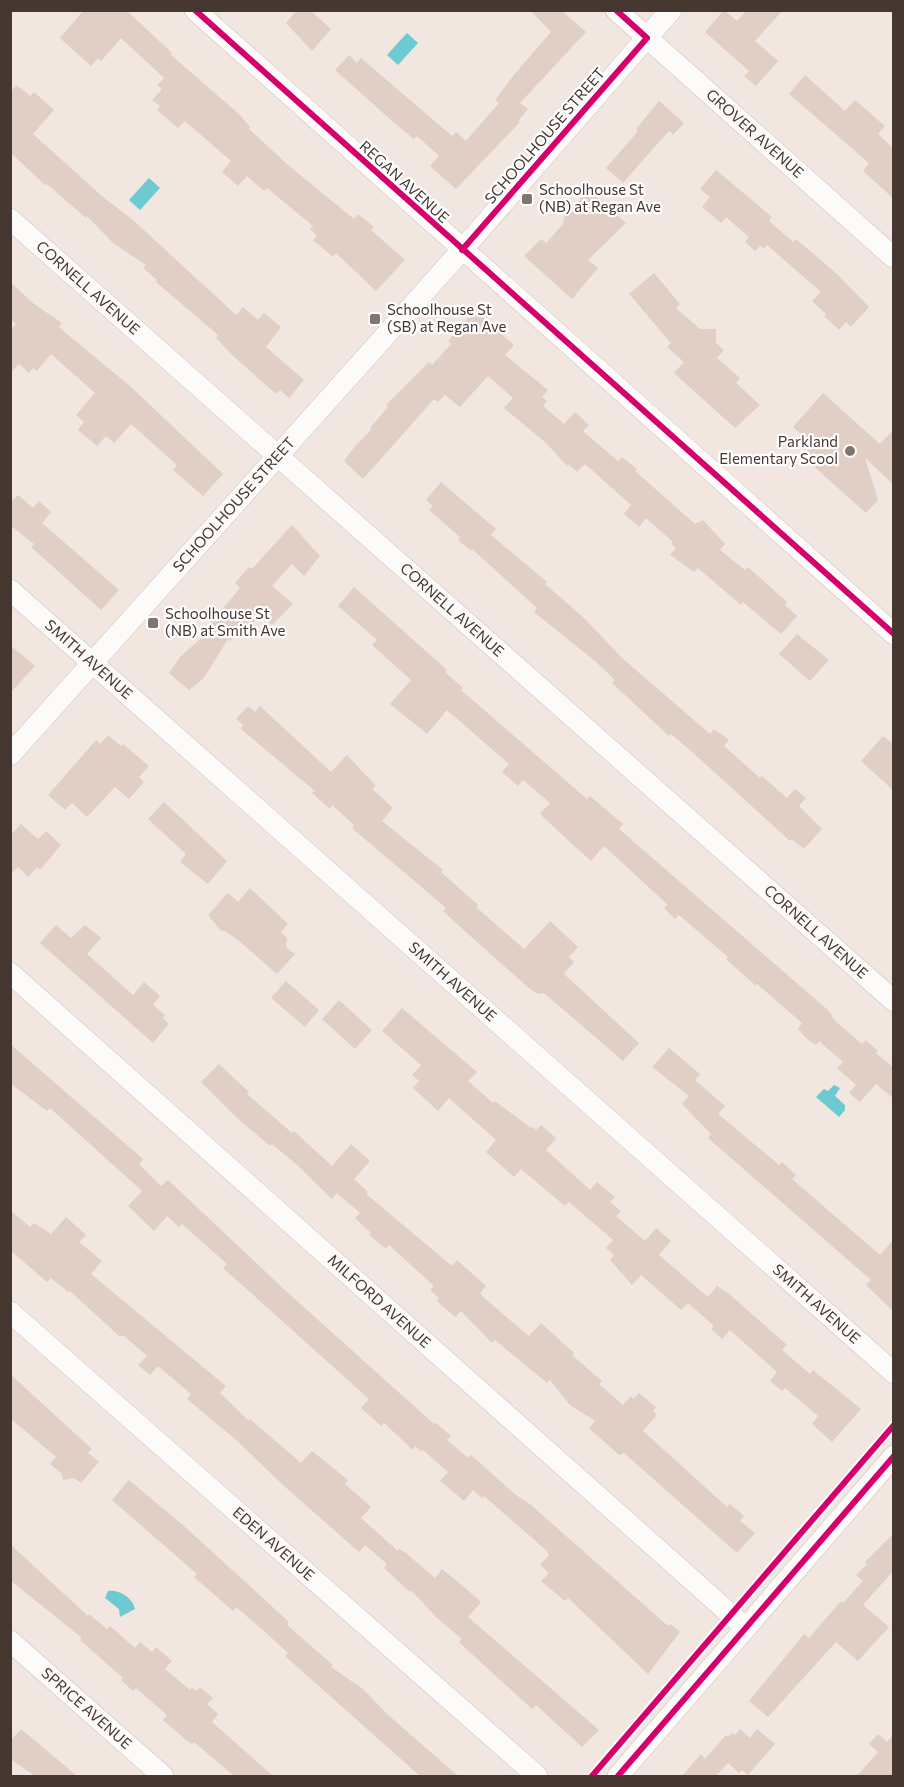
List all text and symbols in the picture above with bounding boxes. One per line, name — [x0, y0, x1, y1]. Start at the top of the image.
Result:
street label: SCHOOLHOUSE STREET — [480, 63, 608, 207]
street label: GROVER AVENUE — [703, 85, 808, 181]
street label: REGAN AVENUE — [356, 136, 453, 226]
place label: Schoolhouse St (NB) at Regan Ave — [539, 180, 661, 215]
marker: Schoolhouse St (NB) at Regan Ave — [520, 192, 534, 206]
street label: CORNELL AVENUE — [33, 237, 144, 338]
place label: Schoolhouse St (SB) at Regan Ave — [387, 300, 507, 335]
marker: Schoolhouse St (SB) at Regan Ave — [368, 312, 382, 326]
place label: Parkland Elementary Scool — [719, 432, 838, 467]
street label: SCHOOLHOUSE STREET — [169, 433, 298, 575]
marker: Parkland Elementary Scool — [843, 444, 857, 458]
street label: CORNELL AVENUE — [397, 559, 508, 660]
place label: Schoolhouse St (NB) at Smith Ave — [165, 604, 286, 639]
street label: SMITH AVENUE — [42, 615, 137, 702]
marker: Schoolhouse St (NB) at Smith Ave — [146, 616, 160, 630]
street label: CORNELL AVENUE — [761, 881, 872, 982]
street label: SMITH AVENUE — [406, 938, 501, 1025]
street label: MILFORD AVENUE — [325, 1250, 435, 1351]
street label: SMITH AVENUE — [769, 1260, 864, 1347]
street label: EDEN AVENUE — [230, 1502, 319, 1584]
street label: SPRICE AVENUE — [38, 1663, 136, 1752]

